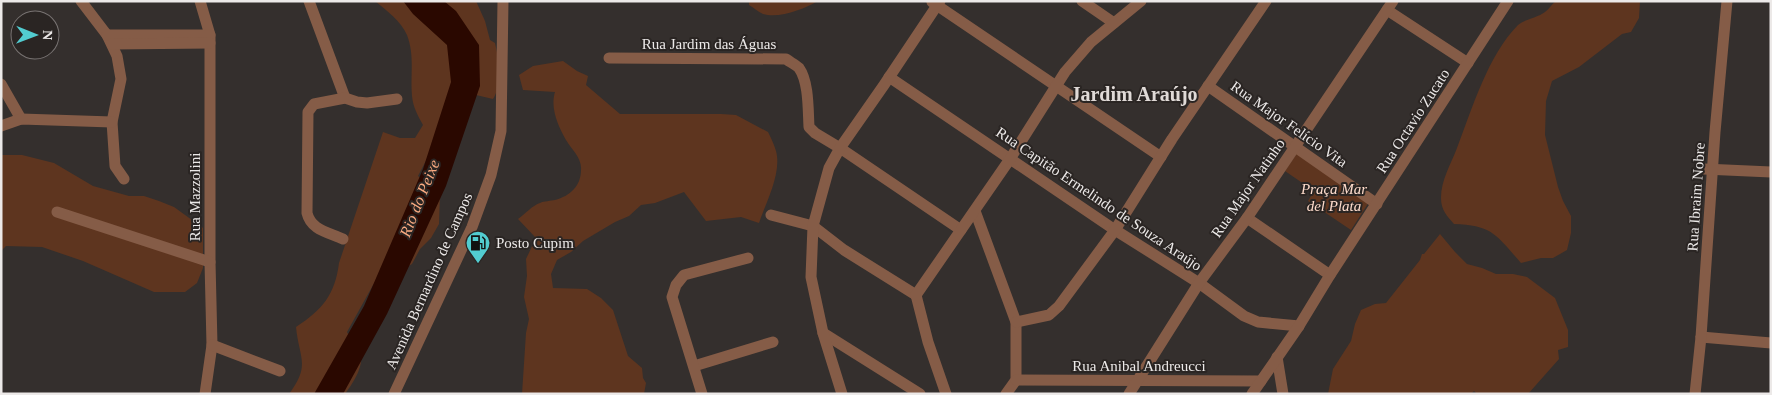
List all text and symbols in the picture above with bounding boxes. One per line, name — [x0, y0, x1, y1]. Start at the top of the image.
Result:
north arrow — [10, 10, 60, 60]
text: N — [40, 30, 55, 40]
street label: Rua Jardim das Águas — [642, 36, 776, 52]
street label: Rua Octavio Zucato — [1373, 66, 1453, 176]
street label: Rua Major Felício Vita — [1228, 78, 1351, 170]
district label: Jardim Araújo — [1070, 83, 1198, 106]
street label: Rua Capitão Ermelindo de Souza Araújo — [993, 124, 1205, 274]
street label: Rua Major Natinho — [1208, 136, 1288, 240]
street label: Rua Ibraim Nobre — [1684, 142, 1708, 252]
street label: Rua Mazzolini — [187, 153, 203, 241]
water label: Rio do Peixe — [396, 157, 443, 240]
park label: Praça Mar del Plata — [1300, 181, 1367, 214]
street label: Avenida Bernardino de Campos — [383, 190, 475, 372]
fuel station icon: Posto Cupim — [465, 230, 491, 264]
place label: Posto Cupim — [496, 235, 574, 251]
street label: Rua Anibal Andreucci — [1072, 358, 1206, 374]

